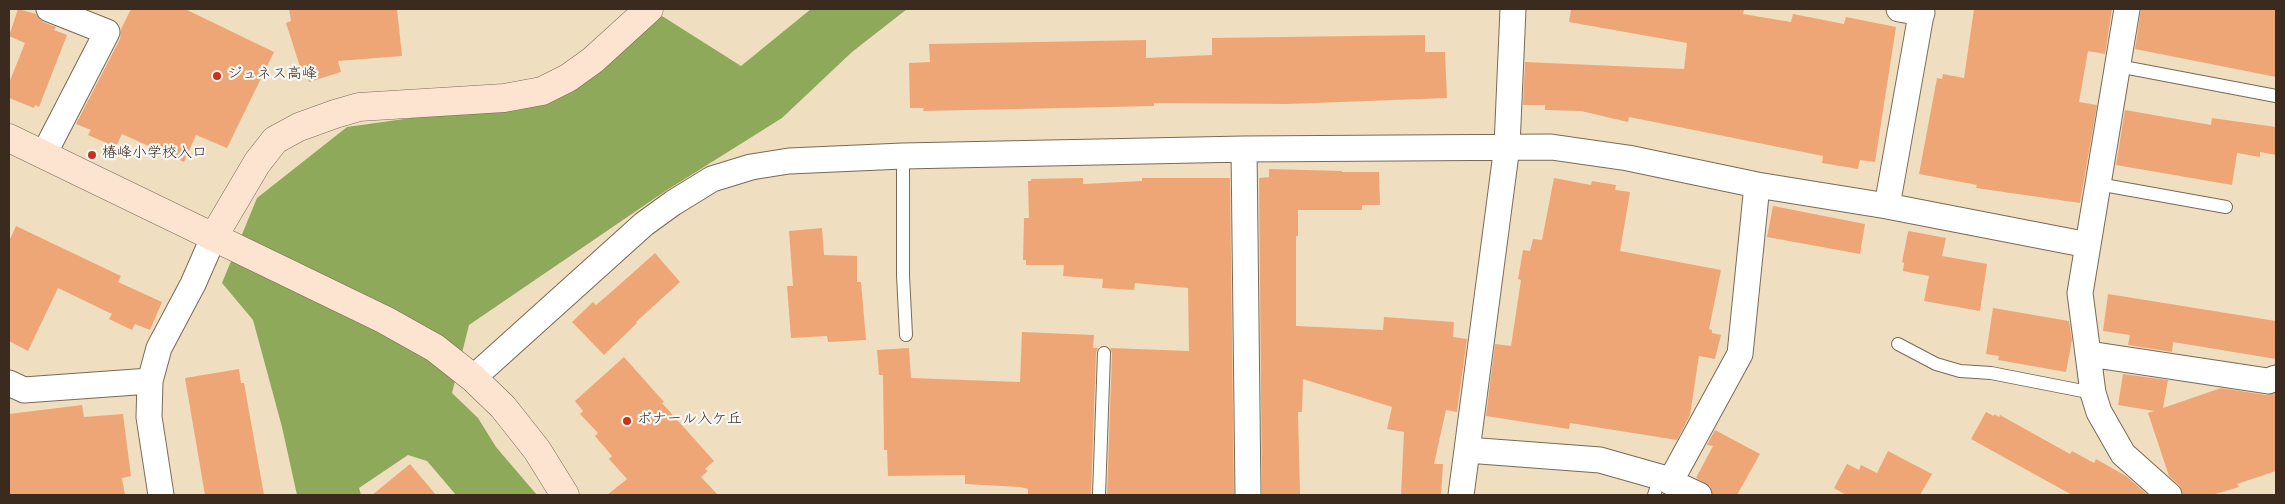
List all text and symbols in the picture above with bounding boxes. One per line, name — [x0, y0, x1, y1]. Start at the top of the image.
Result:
place label: ジュネス高峰 — [227, 67, 317, 85]
marker: ジュネス高峰 — [211, 70, 223, 82]
place label: 椿峰小学校入口 — [102, 146, 207, 164]
marker: 椿峰小学校入口 — [86, 149, 98, 161]
place label: ボナール入ケ丘 — [637, 412, 742, 430]
marker: ボナール入ケ丘 — [621, 415, 633, 427]

